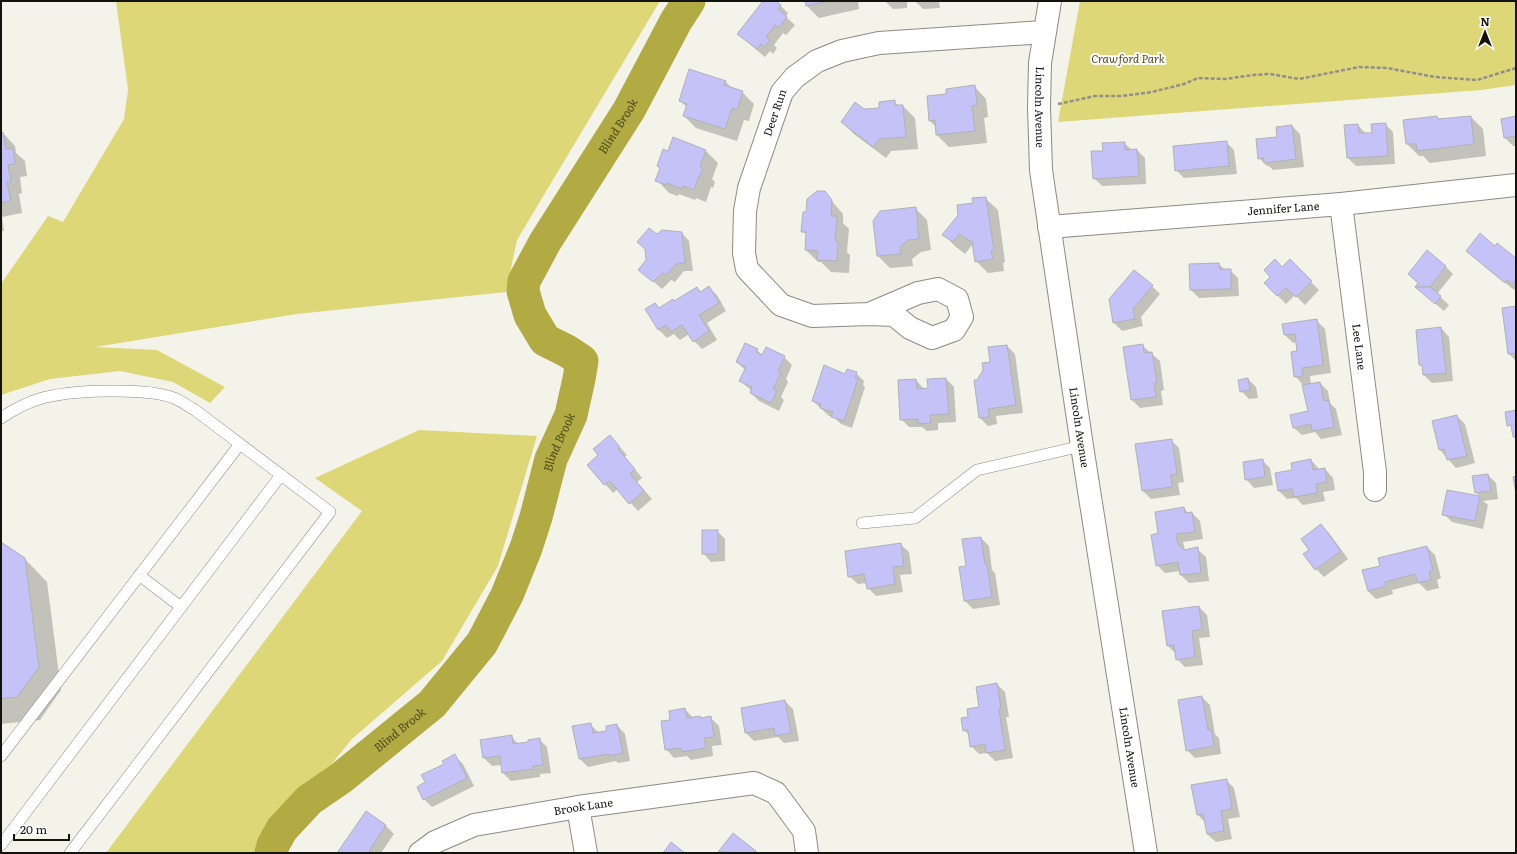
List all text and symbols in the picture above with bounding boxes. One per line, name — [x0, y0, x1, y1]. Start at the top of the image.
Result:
north arrow — [1465, 12, 1505, 52]
text: N — [1480, 13, 1490, 29]
park label: Crawford Park — [1091, 50, 1165, 66]
street label: Lincoln Avenue — [1032, 66, 1049, 148]
street label: Deer Run — [758, 87, 789, 138]
water label: Blind Brook — [593, 95, 642, 157]
street label: Jennifer Lane — [1246, 197, 1320, 218]
street label: Lee Lane — [1349, 323, 1371, 371]
street label: Lincoln Avenue — [1066, 386, 1094, 469]
water label: Blind Brook — [538, 409, 579, 473]
water label: Blind Brook — [369, 702, 430, 756]
street label: Lincoln Avenue — [1116, 706, 1145, 789]
street label: Brook Lane — [552, 793, 614, 818]
scale bar — [14, 816, 69, 842]
text: 20 m — [20, 820, 47, 838]

